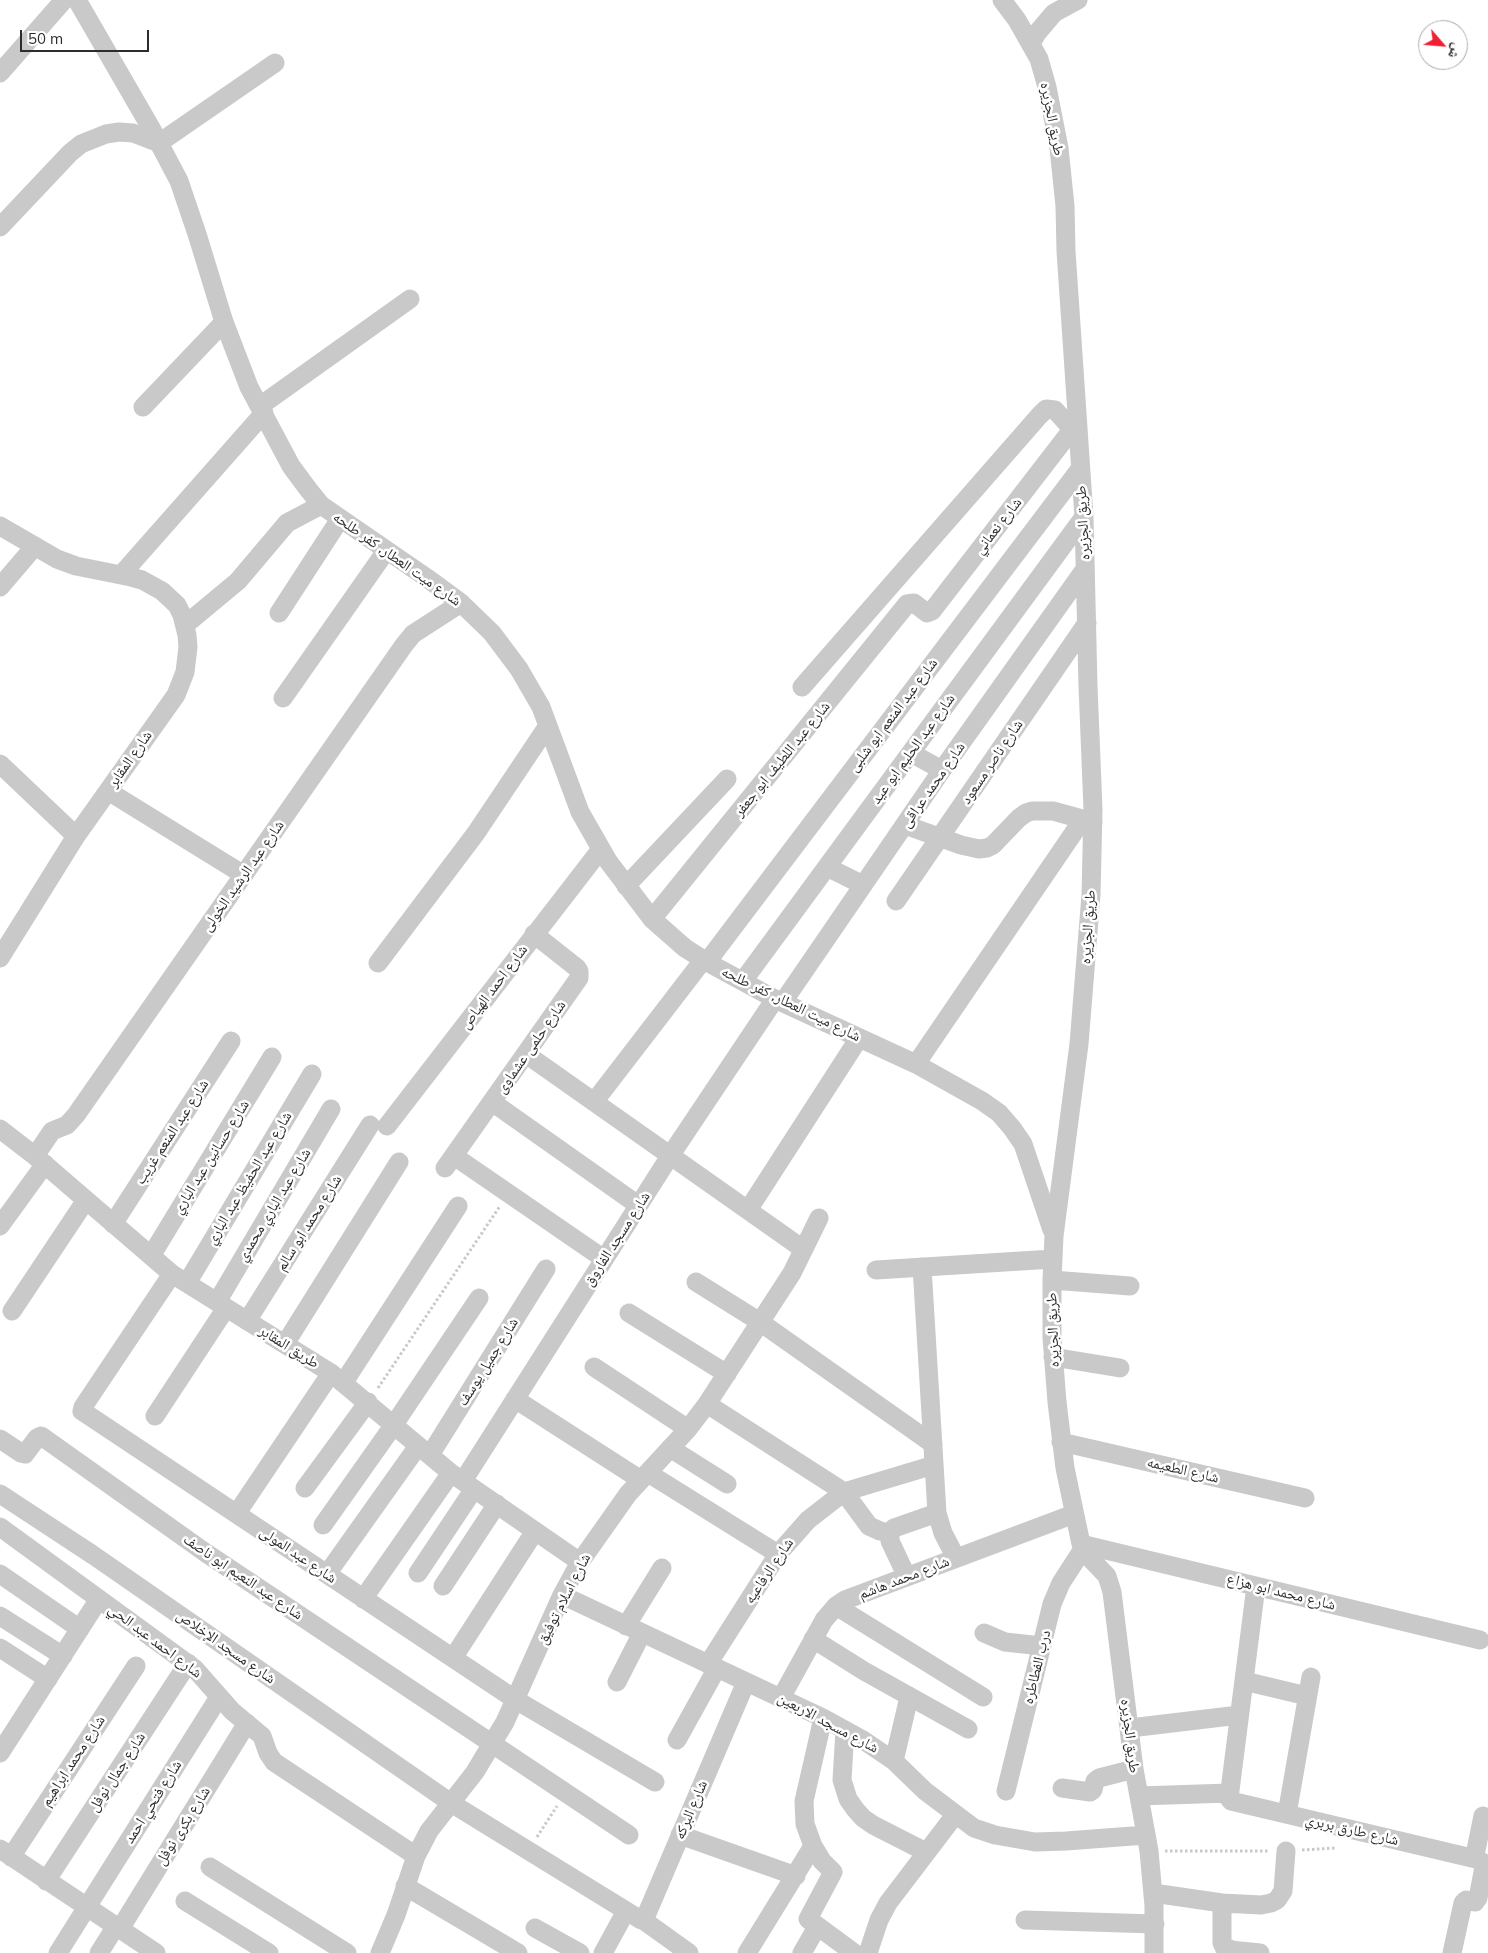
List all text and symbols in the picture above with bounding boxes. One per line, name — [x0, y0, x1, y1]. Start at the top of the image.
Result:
scale bar — [22, 20, 151, 52]
north arrow — [1418, 20, 1468, 70]
text: 50 m — [28, 29, 63, 48]
text: ش — [1444, 41, 1467, 62]
street label: طريق الجزيره — [1036, 81, 1068, 157]
street label: طريق الجزيره — [1072, 485, 1094, 561]
street label: شارع نعماني — [970, 494, 1026, 558]
street label: شارع ميت العطار, كفر طلحه — [329, 508, 465, 610]
street label: شارع عبد المنعم ابو شلبى — [844, 655, 942, 775]
street label: شارع عبد الحليم ابو عيد — [867, 690, 959, 808]
street label: شارع عبد اللطيف ابو جعفر — [730, 698, 834, 820]
street label: شارع ناصر مسعود — [957, 716, 1027, 808]
street label: شارع المقابر — [104, 727, 156, 791]
street label: شارع محمد عراقى — [897, 739, 969, 831]
street label: شارع عبد الرشيد الخولى — [198, 817, 288, 935]
street label: طريق الجزيره — [1076, 889, 1100, 965]
street label: شارع احمد الهياص — [456, 941, 532, 1033]
street label: شارع ميت العطار, كفر طلحه — [719, 962, 863, 1046]
street label: شارع حلمى عشماوى — [492, 997, 570, 1097]
street label: شارع عبد المنعم غريب — [131, 1076, 213, 1188]
street label: شارع حسانين عبد الباري — [169, 1097, 253, 1217]
street label: شارع عبد الحفيظ عبد الباري — [202, 1108, 296, 1248]
street label: شارع عبد الباري محمدي — [233, 1145, 315, 1265]
street label: شارع محمد ابو سالم — [272, 1172, 346, 1274]
street label: شارع مسجد الفاروق — [580, 1188, 654, 1290]
street label: طريق الجزيره — [1043, 1292, 1063, 1368]
street label: شارع جميل يوسف — [454, 1315, 522, 1409]
street label: طريق المقابر — [256, 1322, 322, 1372]
street label: شارع الطعيمه — [1145, 1453, 1221, 1487]
street label: شارع عبد المولى — [256, 1523, 340, 1587]
street label: شارع عبد النعيم ابو ناصف — [180, 1530, 306, 1624]
street label: شارع الرفاعيه — [741, 1535, 797, 1607]
street label: شارع اسلام توفيق — [533, 1550, 595, 1648]
street label: شارع محمد هاشم — [856, 1552, 952, 1604]
street label: شارع محمد ابو هزاع — [1225, 1570, 1337, 1614]
street label: شارع احمد عبد الحي — [105, 1600, 205, 1682]
street label: شارع مسجد الإخلاص — [173, 1606, 279, 1688]
street label: درب الفطاطره — [1019, 1628, 1055, 1706]
street label: شارع مسجد الاربعين — [774, 1689, 882, 1757]
street label: طريق الجزيره — [1117, 1698, 1143, 1774]
street label: شارع محمد ابراهيم — [37, 1712, 109, 1810]
street label: شارع جمال نوفل — [85, 1729, 149, 1815]
street label: شارع فتحي احمد — [120, 1757, 186, 1847]
street label: شارع البركه — [670, 1778, 712, 1842]
street label: شارع بكرى نوفل — [152, 1783, 214, 1869]
street label: شارع طارق بربري — [1304, 1811, 1400, 1849]

